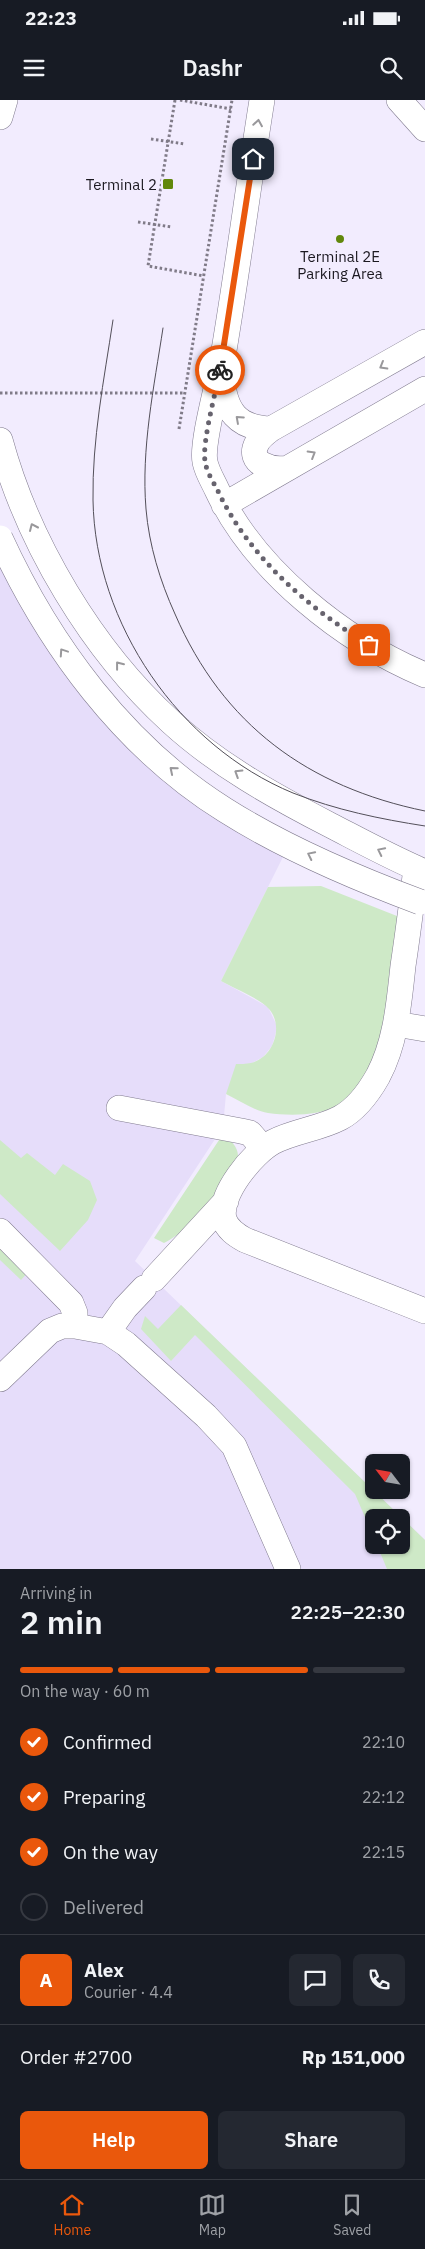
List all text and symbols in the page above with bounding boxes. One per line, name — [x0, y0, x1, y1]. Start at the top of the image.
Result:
text: 22:23 — [25, 6, 77, 30]
text: Dashr — [182, 53, 243, 82]
icon: menu — [20, 54, 48, 82]
icon: search — [377, 54, 405, 82]
one-way arrow — [253, 118, 263, 127]
pin — [232, 138, 274, 180]
icon: home — [239, 145, 267, 173]
place label: Terminal 2 — [86, 175, 157, 194]
marker: Terminal 2 — [161, 177, 175, 191]
marker: Terminal 2E Parking Area — [334, 233, 346, 245]
place label: Terminal 2E Parking Area — [297, 247, 383, 283]
courier — [195, 345, 245, 395]
icon: bike — [206, 356, 234, 384]
one-way arrow — [379, 360, 388, 370]
one-way arrow — [236, 416, 245, 425]
one-way arrow — [306, 451, 315, 461]
one-way arrow — [29, 523, 40, 532]
pin — [348, 624, 390, 666]
icon: bag — [355, 631, 383, 659]
one-way arrow — [60, 648, 69, 657]
one-way arrow — [116, 662, 124, 671]
one-way arrow — [170, 767, 179, 776]
one-way arrow — [235, 770, 244, 780]
one-way arrow — [377, 847, 386, 857]
one-way arrow — [307, 851, 316, 861]
north arrow — [365, 1454, 410, 1499]
map controls — [365, 1454, 410, 1554]
button: locate — [365, 1509, 410, 1554]
text: Arriving in — [20, 1583, 92, 1603]
text: 22:25–22:30 — [291, 1600, 405, 1624]
text: 2 min — [20, 1601, 103, 1643]
text: On the way · 60 m — [20, 1681, 150, 1701]
icon: check — [20, 1728, 48, 1756]
text: Confirmed — [63, 1730, 152, 1754]
text: 22:10 — [362, 1732, 405, 1752]
icon: check — [20, 1783, 48, 1811]
text: Preparing — [63, 1785, 145, 1809]
text: 22:12 — [362, 1787, 405, 1807]
icon: check — [20, 1838, 48, 1866]
text: On the way — [63, 1840, 158, 1864]
text: 22:15 — [362, 1842, 405, 1862]
text: Delivered — [63, 1895, 144, 1919]
button: chat — [289, 1954, 341, 2006]
button: phone — [353, 1954, 405, 2006]
text: Alex — [84, 1958, 124, 1982]
text: A — [39, 1968, 53, 1992]
text: Courier · 4.4 — [84, 1982, 173, 2002]
text: Order #2700 — [20, 2045, 132, 2069]
text: Rp 151,000 — [302, 2045, 405, 2069]
button: Help — [20, 2111, 208, 2169]
button: Share — [218, 2111, 405, 2169]
tab: Home — [54, 2191, 91, 2239]
tab: Map — [198, 2191, 226, 2239]
tab: Saved — [333, 2191, 371, 2239]

